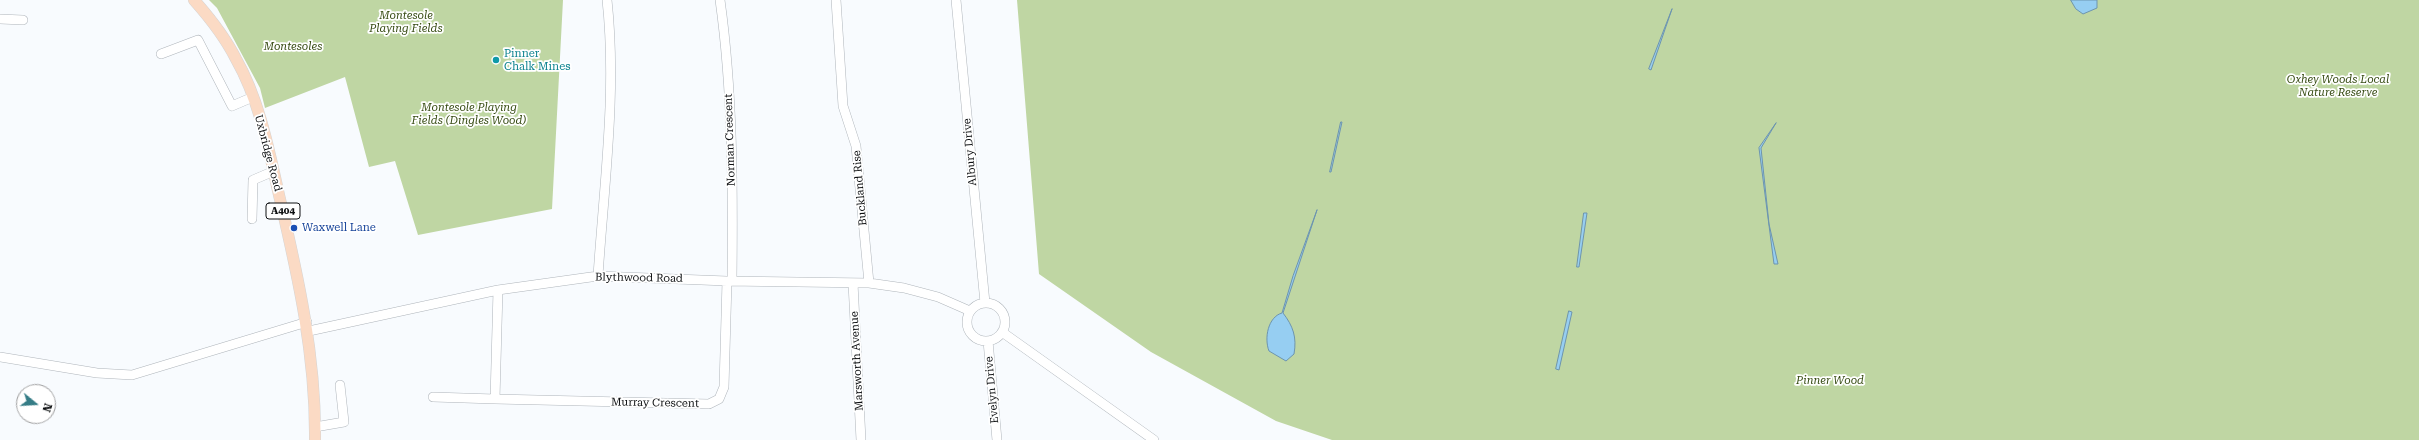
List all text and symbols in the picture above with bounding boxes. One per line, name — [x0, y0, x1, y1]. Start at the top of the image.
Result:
park label: Montesole Playing Fields — [369, 9, 443, 35]
park label: Montesoles — [264, 40, 322, 54]
place label: Pinner Chalk Mines — [504, 47, 570, 73]
marker: Pinner Chalk Mines — [491, 55, 501, 65]
park label: Oxhey Woods Local Nature Reserve — [2287, 73, 2389, 99]
street label: Norman Crescent — [722, 93, 738, 187]
park label: Montesole Playing Fields (Dingles Wood) — [412, 101, 526, 127]
street label: Uxbridge Road — [251, 113, 285, 193]
street label: Albury Drive — [960, 118, 980, 186]
street label: Buckland Rise — [850, 150, 870, 226]
road number: A404 — [266, 203, 300, 219]
place label: Waxwell Lane — [302, 221, 376, 235]
marker: Waxwell Lane — [289, 223, 299, 233]
street label: Blythwood Road — [595, 271, 683, 285]
street label: Marsworth Avenue — [848, 311, 866, 411]
street label: Evelyn Drive — [982, 356, 1002, 424]
park label: Pinner Wood — [1796, 374, 1864, 388]
north arrow — [16, 384, 56, 424]
street label: Murray Crescent — [611, 396, 699, 410]
text: N — [39, 402, 54, 414]

